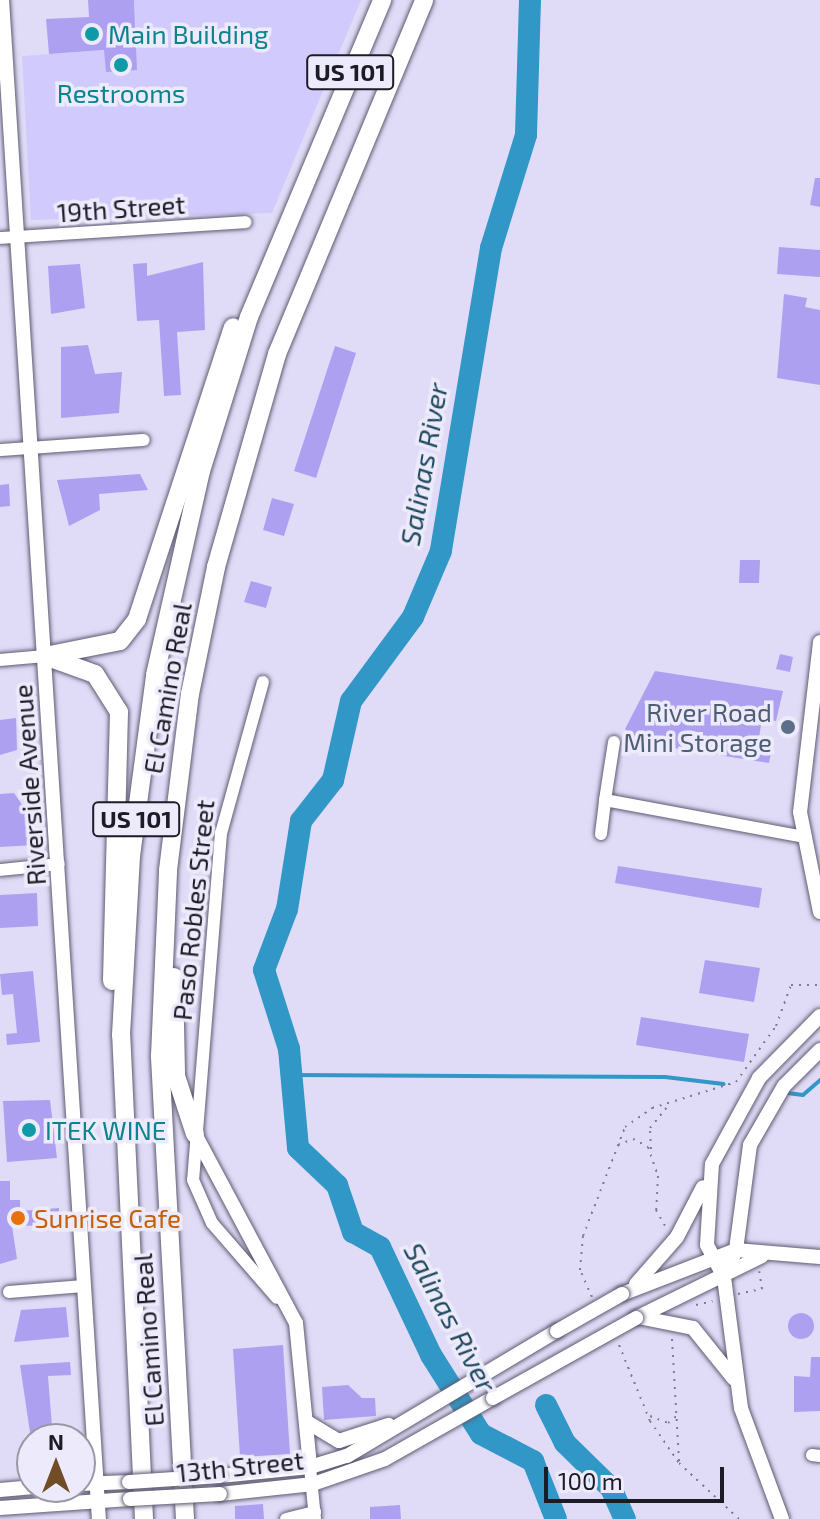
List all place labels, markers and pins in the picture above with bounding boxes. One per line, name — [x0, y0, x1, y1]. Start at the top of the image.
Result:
place label: Main Building — [108, 18, 268, 50]
marker: Main Building — [83, 25, 101, 43]
marker: Restrooms — [112, 56, 130, 74]
place label: Restrooms — [57, 77, 185, 109]
place label: River Road Mini Storage — [623, 696, 772, 758]
marker: River Road Mini Storage — [779, 718, 797, 736]
place label: ITEK WINE — [45, 1114, 167, 1146]
marker: ITEK WINE — [20, 1121, 38, 1139]
place label: Sunrise Cafe — [34, 1202, 181, 1234]
marker: Sunrise Cafe — [9, 1209, 27, 1227]

